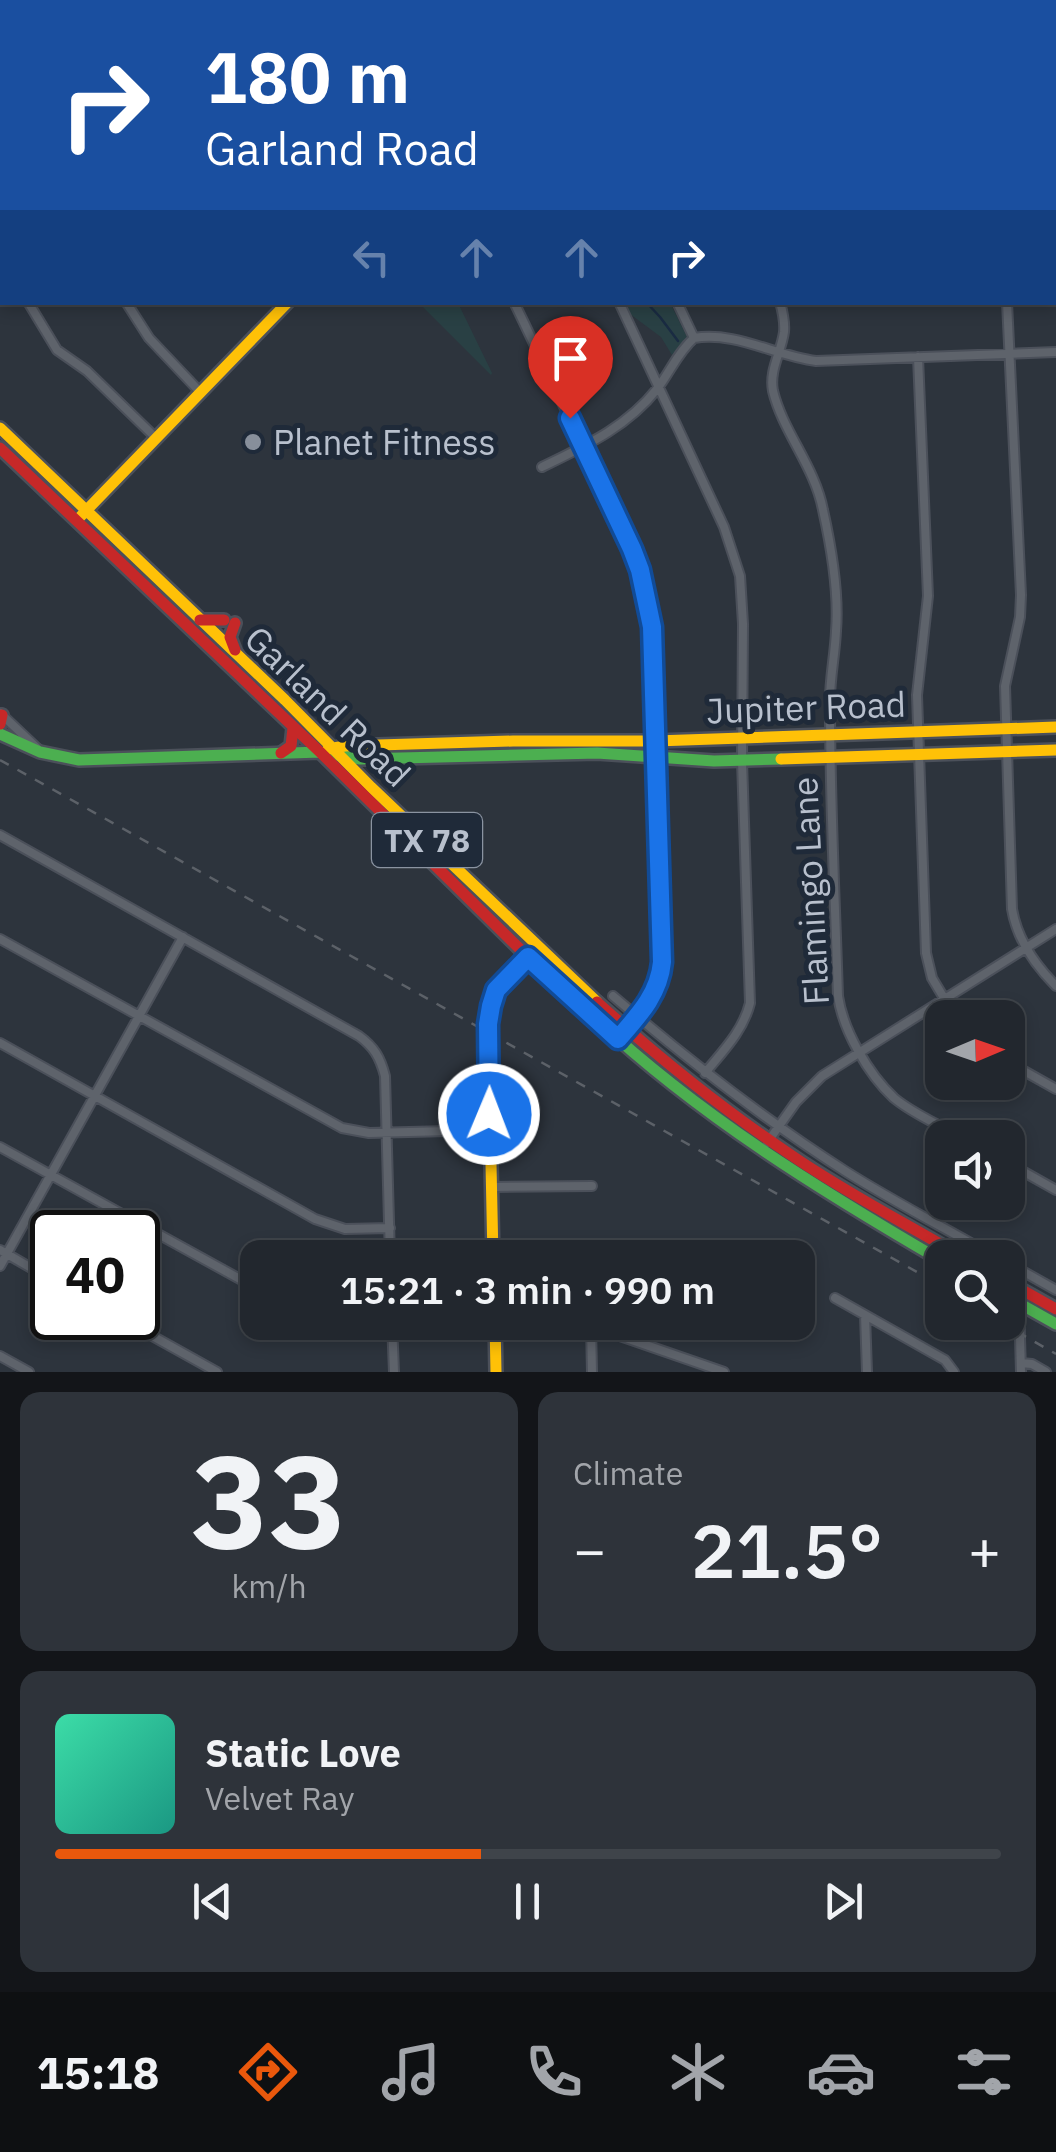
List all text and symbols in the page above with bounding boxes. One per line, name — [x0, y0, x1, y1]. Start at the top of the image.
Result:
text: 180 m — [205, 31, 410, 122]
icon: right — [40, 40, 170, 170]
text: Garland Road — [205, 119, 479, 177]
icon: left — [344, 230, 399, 285]
icon: ahead — [449, 230, 504, 285]
icon: ahead — [554, 230, 609, 285]
icon: right — [659, 230, 714, 285]
pin — [528, 316, 613, 419]
icon: arrive — [543, 331, 598, 386]
place label: Planet Fitness — [273, 419, 496, 465]
marker: Planet Fitness — [242, 431, 264, 453]
street label: Garland Road — [235, 615, 421, 797]
street label: Jupiter Road — [705, 681, 907, 733]
street label: Flamingo Lane — [781, 776, 839, 1006]
road number: TX 78 — [372, 813, 482, 867]
north arrow — [925, 1000, 1025, 1100]
map controls — [925, 1000, 1025, 1340]
position arrow — [437, 1062, 541, 1166]
button: sound — [925, 1120, 1025, 1220]
speed limit sign: 40 — [30, 1210, 160, 1340]
button: search — [925, 1240, 1025, 1340]
text: 15:21 · 3 min · 990 m — [340, 1265, 715, 1314]
text: 33 — [191, 1415, 347, 1584]
text: Climate — [573, 1452, 683, 1494]
text: 21.5° — [691, 1501, 883, 1599]
text: − — [573, 1514, 606, 1585]
text: + — [968, 1514, 1001, 1585]
text: km/h — [231, 1565, 307, 1607]
text: Static Love — [205, 1728, 401, 1777]
text: Velvet Ray — [205, 1777, 354, 1819]
icon: previous — [185, 1874, 240, 1929]
icon: pause — [500, 1874, 555, 1929]
icon: next — [816, 1874, 871, 1929]
icon: directions — [233, 2037, 303, 2107]
icon: music — [376, 2037, 446, 2107]
icon: phone — [519, 2037, 589, 2107]
icon: climate — [663, 2037, 733, 2107]
icon: car — [806, 2037, 876, 2107]
icon: filters — [949, 2037, 1019, 2107]
text: 15:18 — [37, 2043, 160, 2101]

